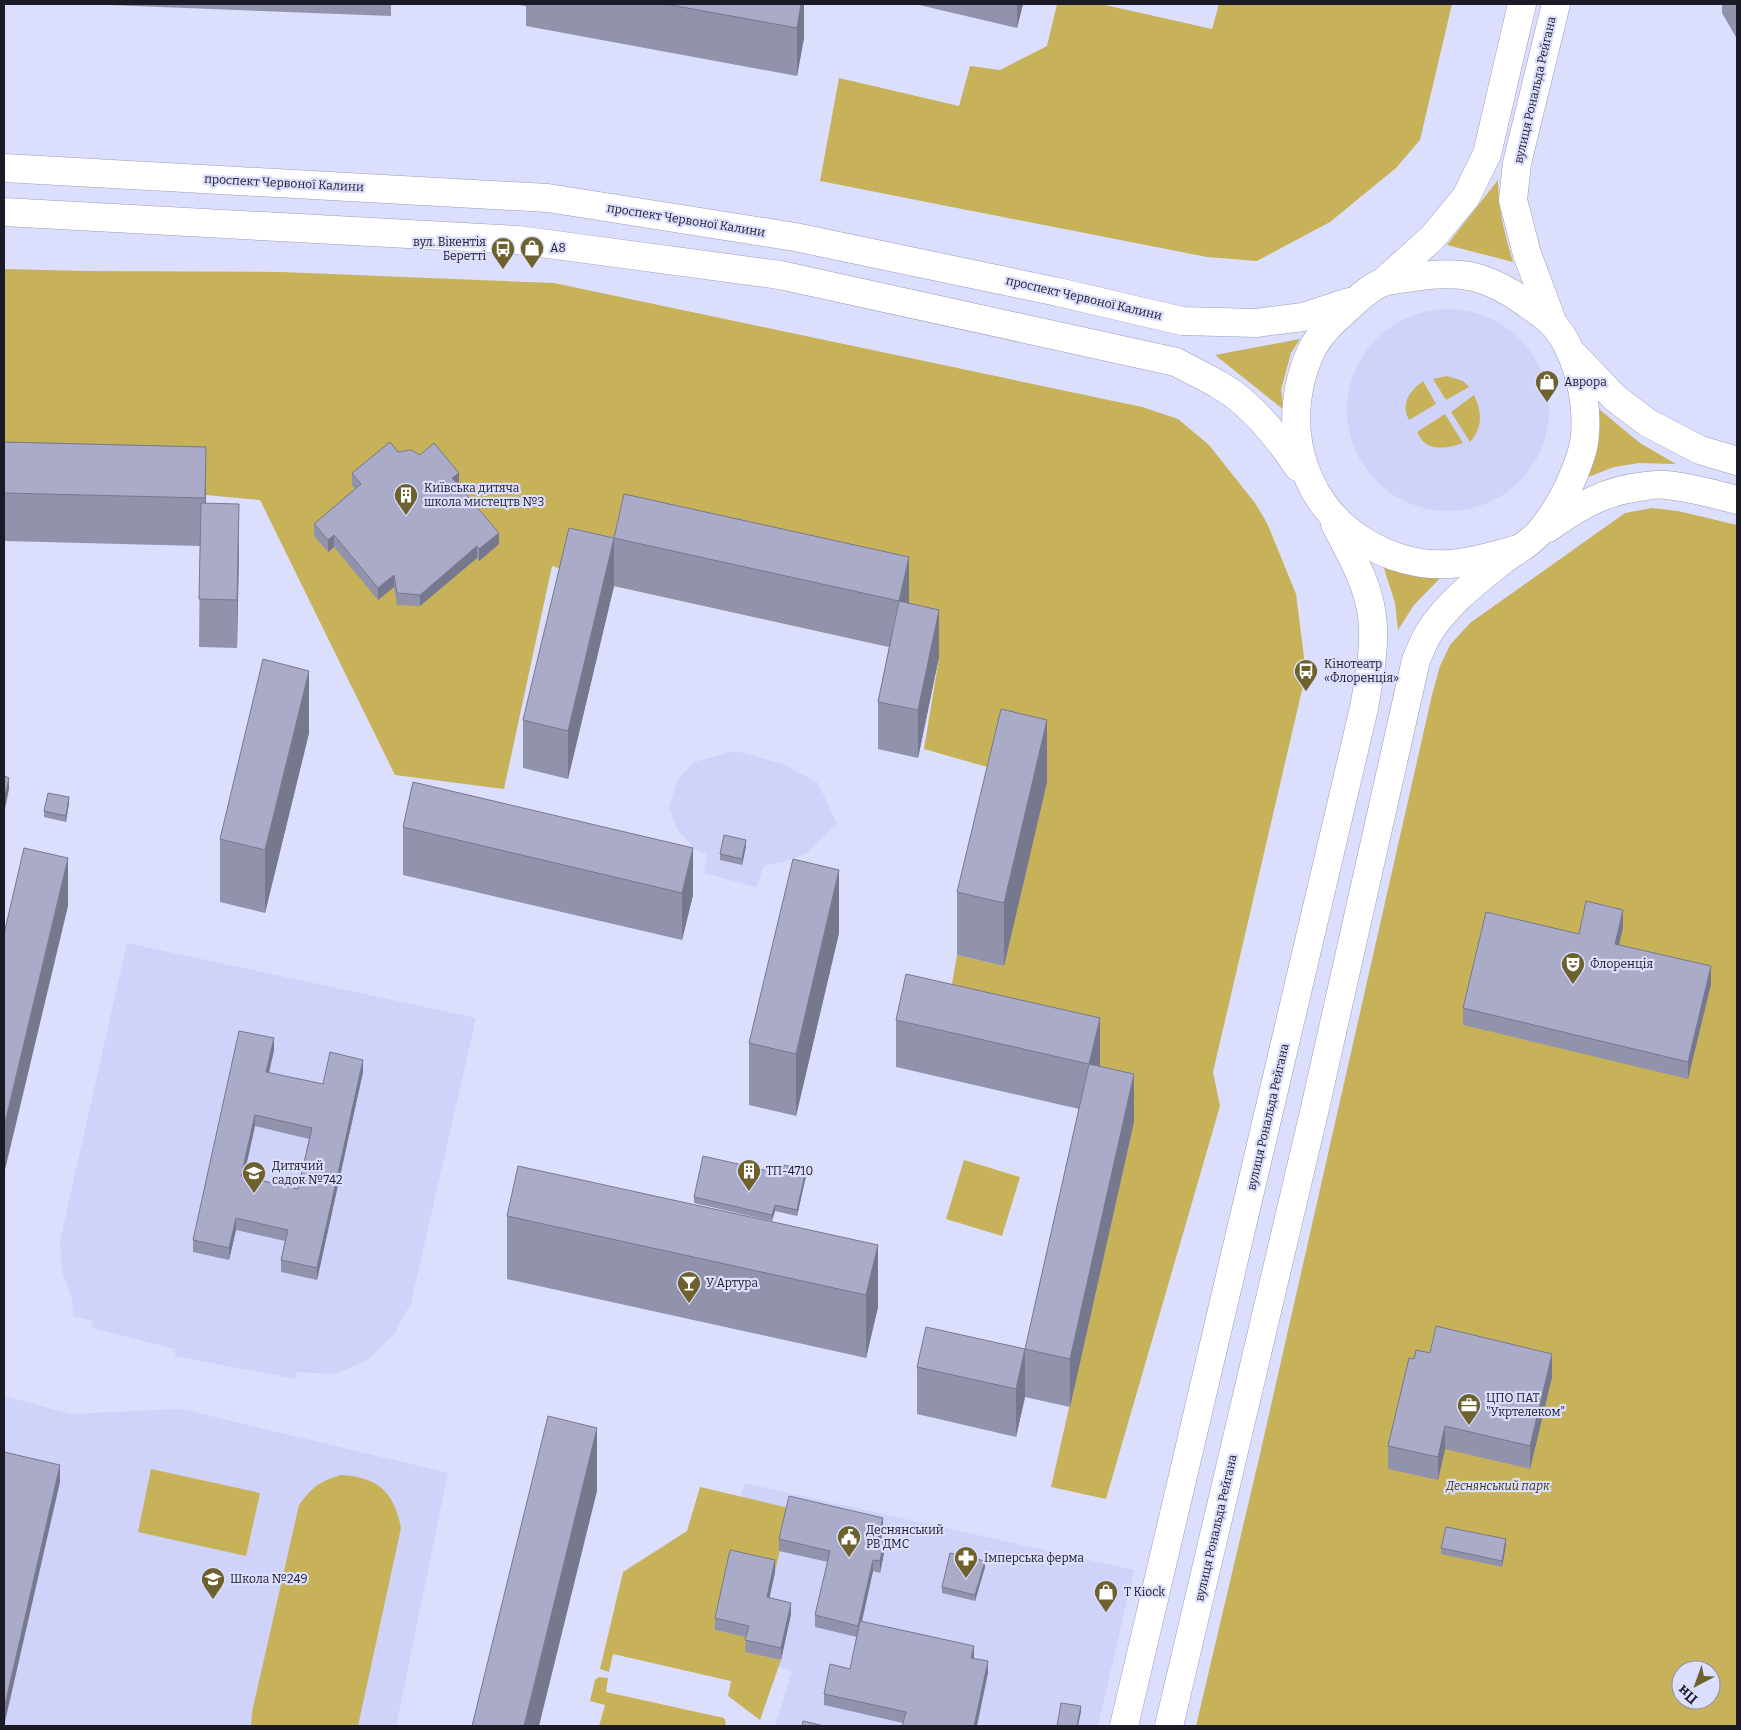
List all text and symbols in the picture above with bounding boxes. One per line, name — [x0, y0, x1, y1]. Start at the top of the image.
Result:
street label: вулиця Рональда Рейгана — [1511, 15, 1559, 165]
street label: проспект Червоної Калини — [204, 172, 364, 194]
street label: проспект Червоної Калини — [606, 201, 766, 239]
place label: вул. Вікентія Беретті — [413, 235, 486, 263]
shop icon: А8 — [519, 235, 545, 269]
bus stop icon: вул. Вікентія Беретті — [490, 236, 516, 270]
place label: А8 — [550, 241, 566, 255]
street label: проспект Червоної Калини — [1005, 273, 1164, 323]
shop icon: Аврора — [1534, 369, 1560, 403]
place label: Аврора — [1564, 375, 1607, 389]
place label: Київська дитяча школа мистецтв №3 — [424, 481, 545, 509]
building icon: Київська дитяча школа мистецтв №3 — [393, 482, 419, 516]
place label: Кінотеатр «Флоренція» — [1324, 657, 1399, 685]
bus stop icon: Кінотеатр «Флоренція» — [1293, 658, 1319, 692]
theatre icon: Флоренція — [1560, 951, 1586, 985]
place label: Флоренція — [1590, 957, 1653, 971]
street label: вулиця Рональда Рейгана — [1244, 1042, 1292, 1192]
building icon: ТП-4710 — [736, 1158, 762, 1192]
place label: Дитячий садок №742 — [272, 1159, 343, 1187]
school or university icon: Дитячий садок №742 — [241, 1160, 267, 1194]
place label: ТП-4710 — [766, 1164, 813, 1178]
bar icon: У Артура — [676, 1270, 702, 1304]
place label: У Артура — [706, 1276, 758, 1290]
place label: ЦПО ПАТ "Укртелеком" — [1486, 1391, 1565, 1419]
office icon: ЦПО ПАТ "Укртелеком" — [1456, 1392, 1482, 1426]
street label: вулиця Рональда Рейгана — [1192, 1453, 1240, 1603]
park label: Деснянський парк — [1445, 1479, 1550, 1493]
place label: Деснянський РВ ДМС — [866, 1523, 944, 1551]
public building icon: Деснянський РВ ДМС — [836, 1524, 862, 1558]
pharmacy icon: Імперська ферма — [953, 1545, 979, 1579]
place label: Імперська ферма — [984, 1551, 1085, 1565]
school or university icon: Школа №249 — [200, 1566, 226, 1600]
place label: Школа №249 — [230, 1572, 307, 1586]
shop icon: T Kiock — [1093, 1579, 1119, 1613]
place label: T Kiock — [1124, 1585, 1165, 1599]
north arrow — [1671, 1660, 1721, 1710]
text: Пн — [1675, 1681, 1701, 1707]

